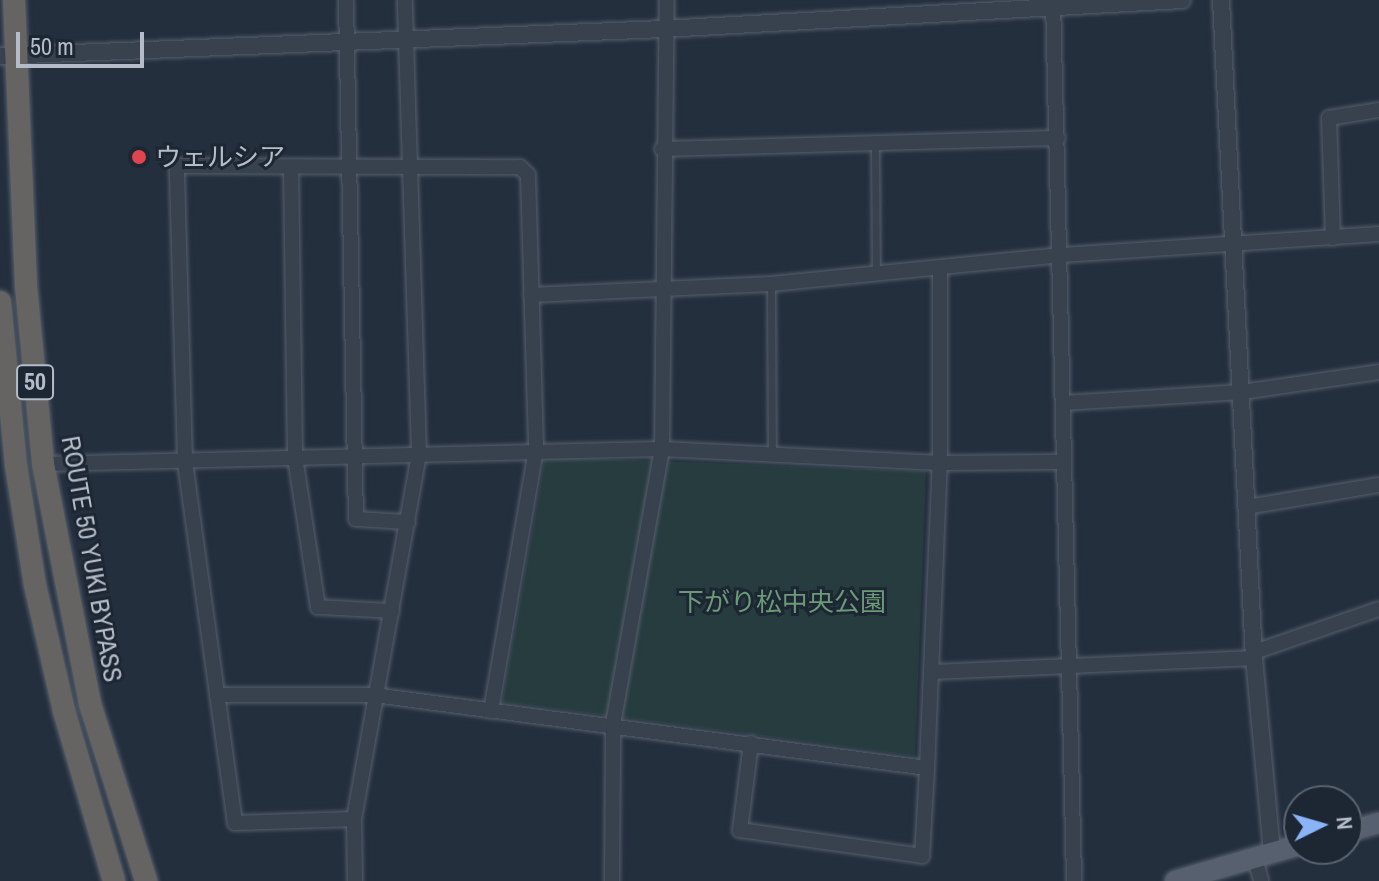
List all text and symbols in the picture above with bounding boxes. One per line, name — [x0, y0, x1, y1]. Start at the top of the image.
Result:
scale bar — [20, 16, 148, 66]
text: 50 m — [30, 30, 74, 62]
place label: ウェルシア — [155, 141, 285, 173]
marker: ウェルシア — [130, 148, 148, 166]
road number: 50 — [15, 362, 55, 402]
street label: ROUTE 50 YUKI BYPASS — [55, 433, 129, 685]
park label: 下がり松中央公園 — [678, 586, 886, 618]
north arrow — [1283, 785, 1363, 865]
text: N — [1329, 815, 1360, 831]

